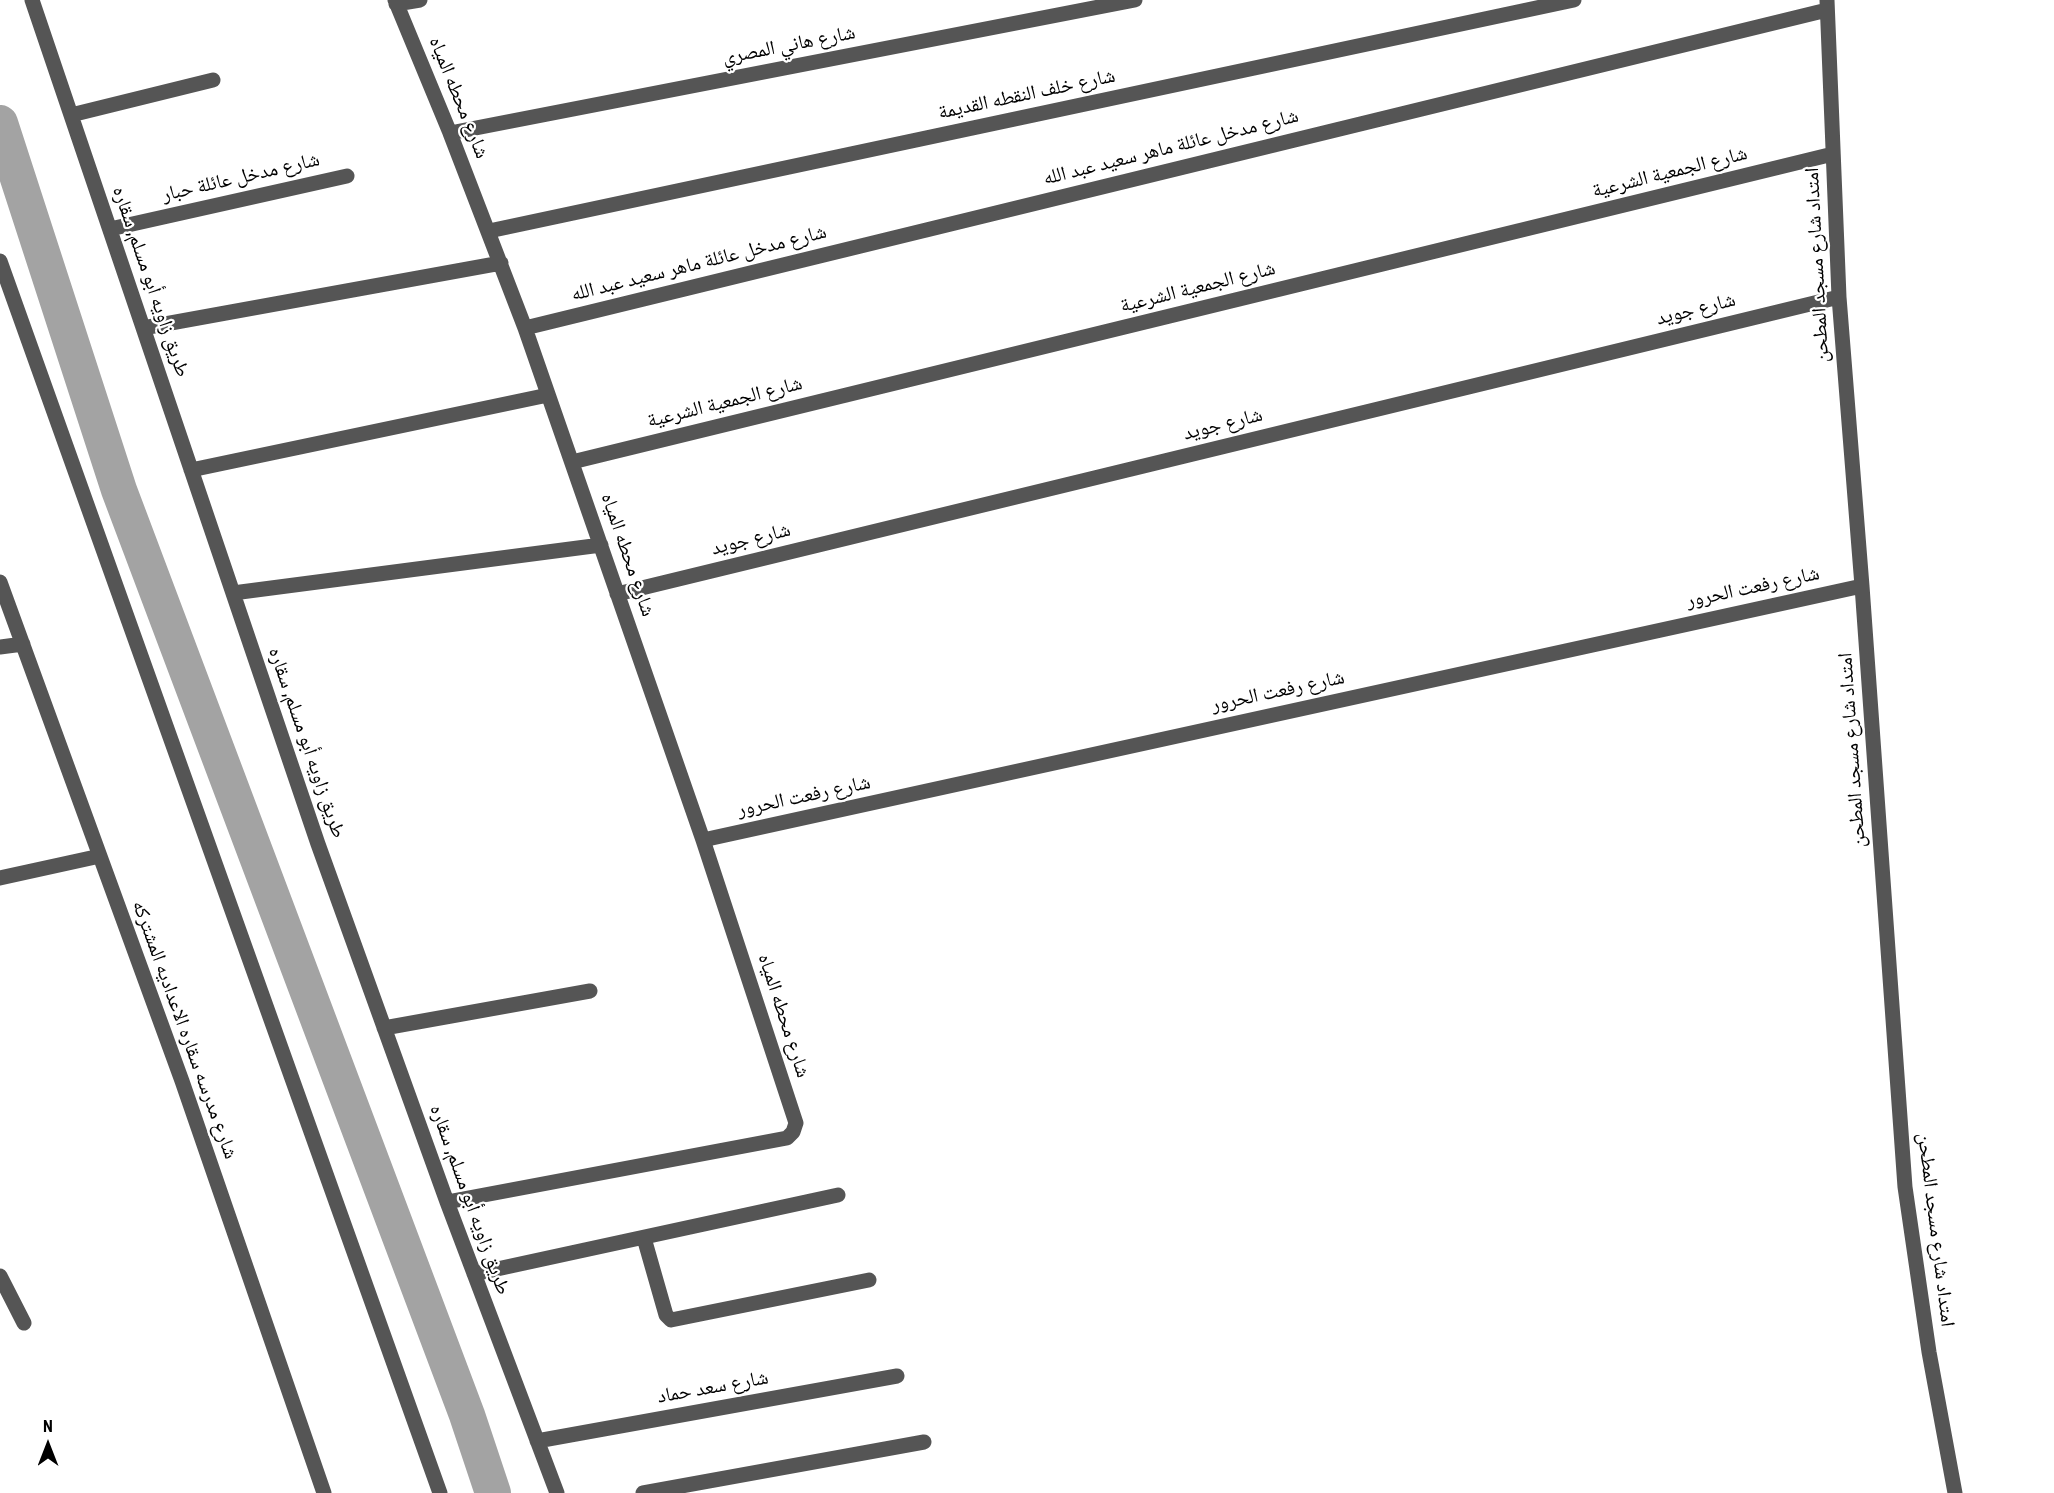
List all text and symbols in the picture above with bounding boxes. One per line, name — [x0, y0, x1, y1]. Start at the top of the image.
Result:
street label: شارع هاني المصري — [720, 21, 858, 71]
street label: شارع محطه المياه — [423, 34, 493, 162]
street label: شارع خلف النقطه القديمة — [936, 65, 1118, 125]
street label: شارع مدخل عائلة ماهر سعيد عبد الله — [1041, 105, 1301, 191]
street label: شارع الجمعية الشرعية — [1590, 142, 1750, 204]
street label: شارع مدخل عائلة حبار — [160, 148, 322, 208]
street label: امتداد شارع مسجد المطحن — [1801, 167, 1835, 363]
street label: طريق زاويه أبو مسلم, سقاره — [106, 183, 194, 381]
street label: شارع مدخل عائلة ماهر سعيد عبد الله — [569, 221, 829, 307]
street label: شارع الجمعية الشرعية — [1118, 257, 1278, 319]
street label: شارع جويد — [1654, 289, 1738, 331]
street label: شارع الجمعية الشرعية — [645, 372, 805, 434]
street label: شارع جويد — [1181, 404, 1265, 446]
street label: شارع محطه المياه — [595, 490, 659, 620]
street label: شارع جويد — [709, 519, 793, 561]
street label: شارع رفعت الحرور — [1684, 562, 1822, 614]
street label: طريق زاويه أبو مسلم, سقاره — [262, 644, 350, 842]
street label: امتداد شارع مسجد المطحن — [1834, 652, 1872, 848]
street label: شارع رفعت الحرور — [1209, 666, 1347, 718]
street label: شارع رفعت الحرور — [735, 771, 873, 823]
street label: شارع مدرسه سقاره الاعداديه المشتركه — [126, 897, 242, 1163]
street label: شارع محطه المياه — [752, 951, 814, 1081]
street label: طريق زاويه أبو مسلم, سقاره — [423, 1102, 515, 1298]
street label: امتداد شارع مسجد المطحن — [1911, 1132, 1959, 1328]
street label: شارع سعد حماد — [656, 1366, 770, 1410]
north arrow — [18, 1415, 78, 1475]
text: N — [43, 1417, 53, 1436]

